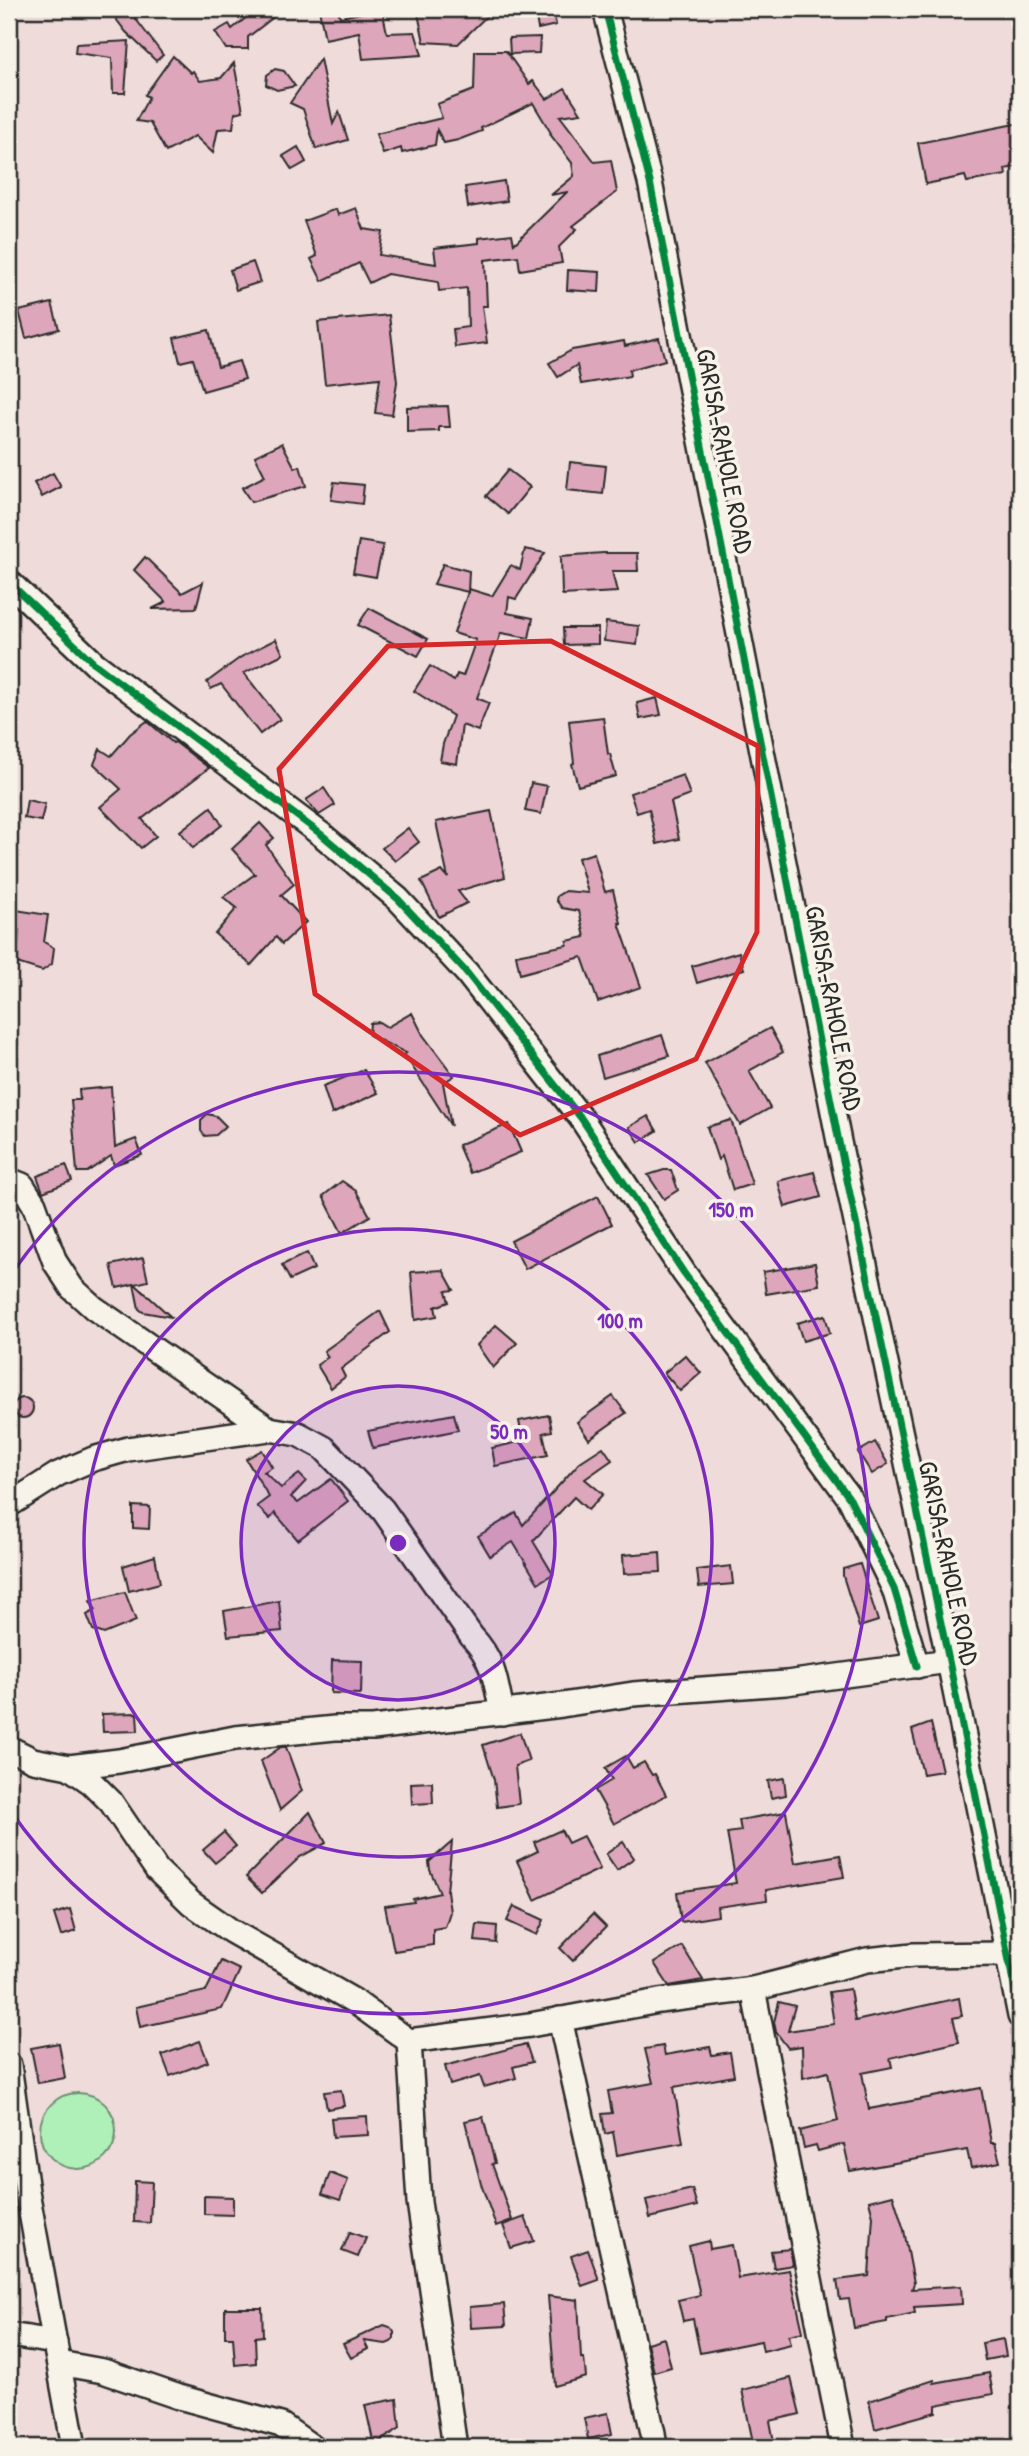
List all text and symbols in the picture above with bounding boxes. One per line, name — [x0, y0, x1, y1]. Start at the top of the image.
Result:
street label: GARISA-RAHOLE ROAD — [688, 346, 763, 557]
street label: GARISA-RAHOLE ROAD — [797, 903, 872, 1114]
text: 150 m — [708, 1195, 754, 1224]
text: 100 m — [597, 1306, 643, 1335]
text: 50 m — [490, 1417, 528, 1446]
street label: GARISA-RAHOLE ROAD — [911, 1458, 988, 1669]
centre of rings — [386, 1531, 410, 1555]

